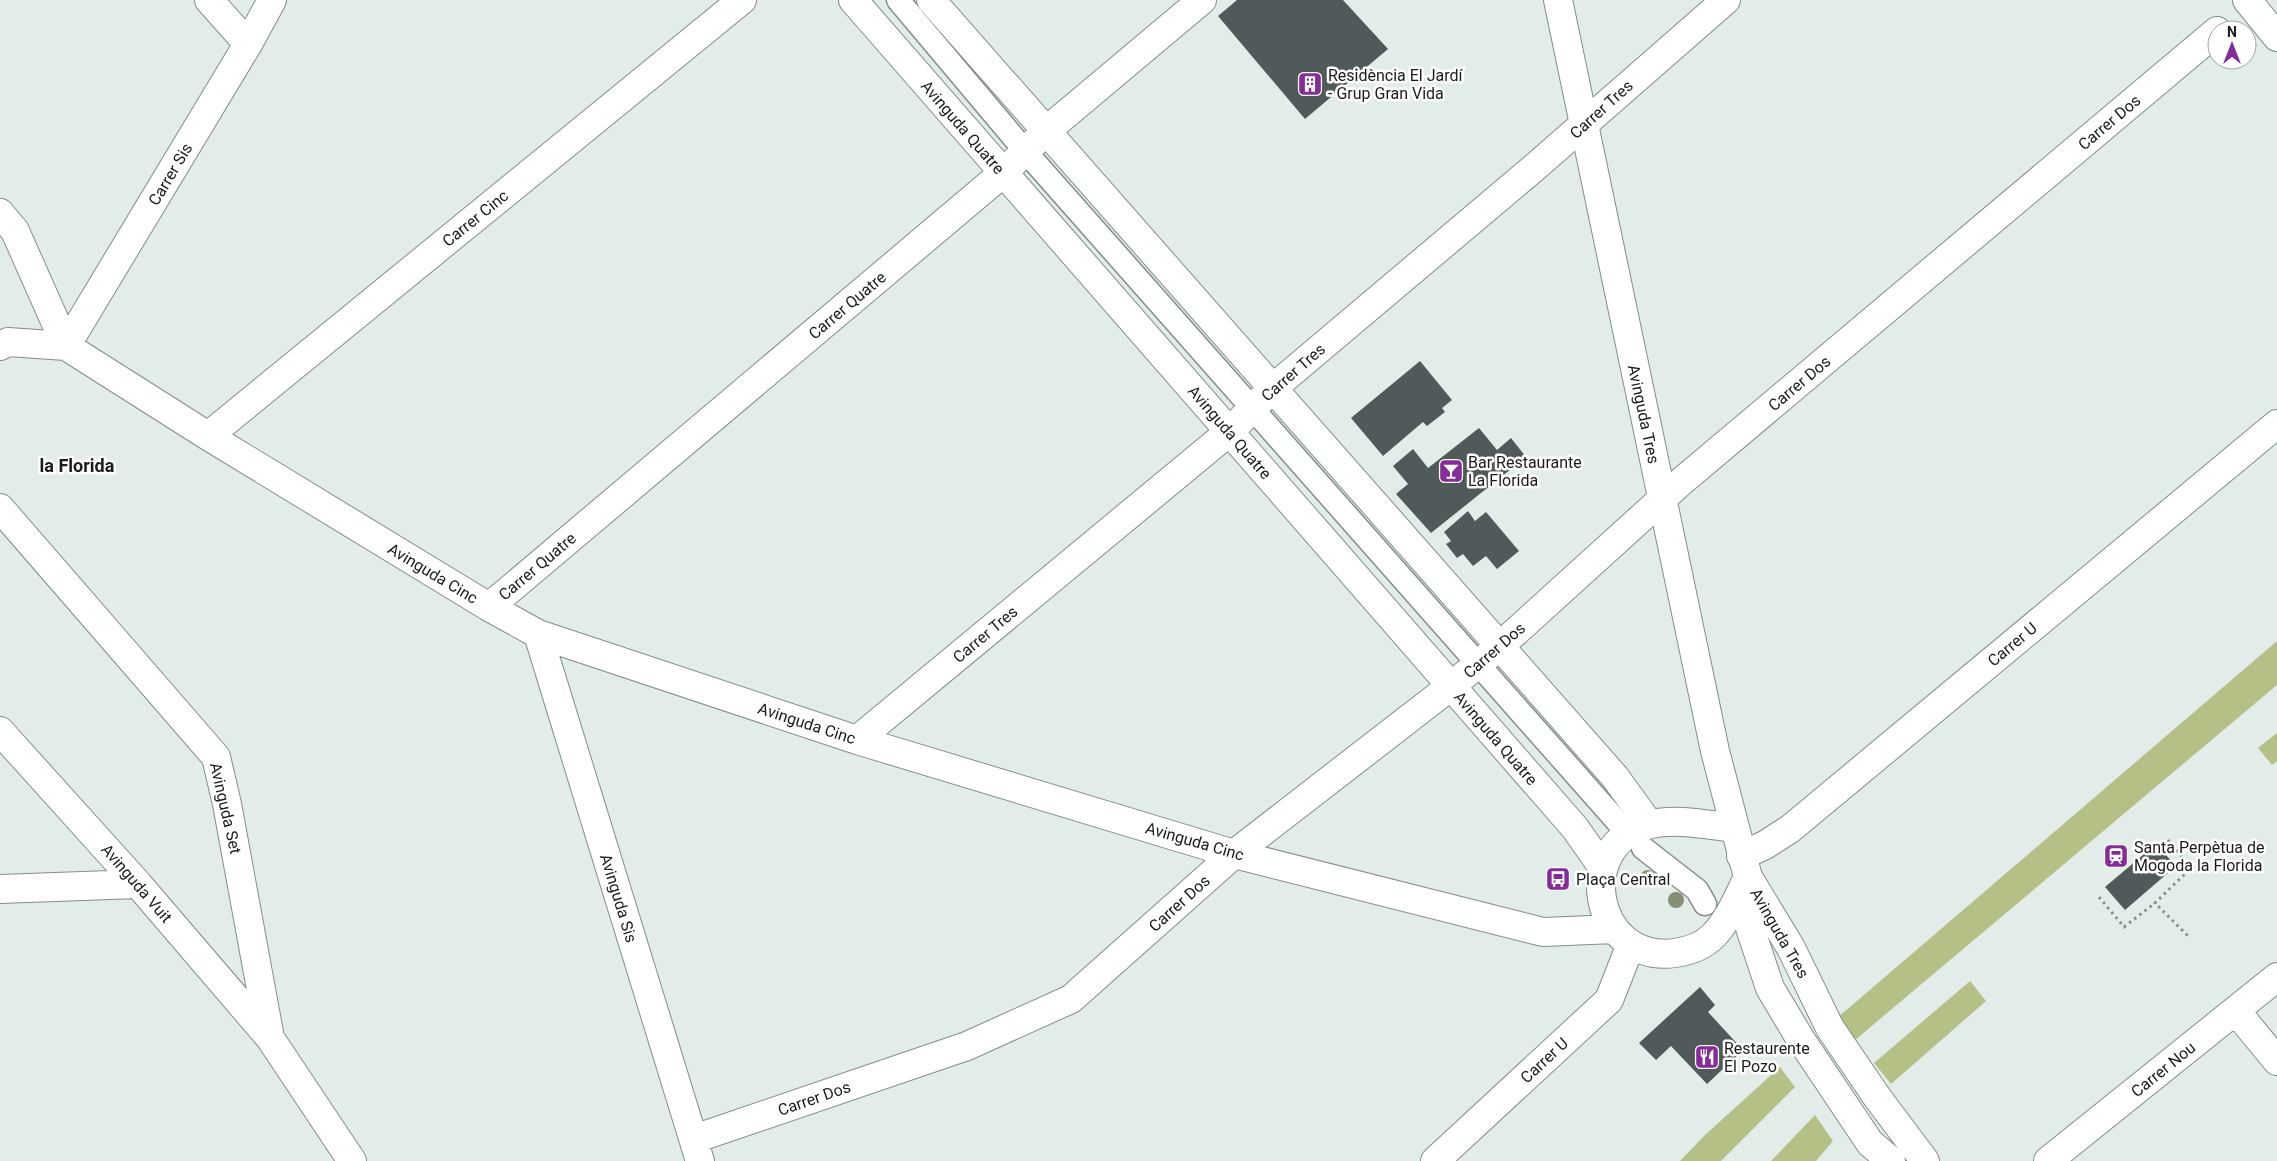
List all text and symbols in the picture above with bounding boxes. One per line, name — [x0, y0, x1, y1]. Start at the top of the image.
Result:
north arrow — [2207, 20, 2257, 70]
text: N — [2227, 24, 2237, 40]
place label: Residència El Jardí - Grup Gran Vida — [1328, 66, 1464, 103]
building icon: Residència El Jardí - Grup Gran Vida — [1297, 71, 1323, 97]
street label: Carrer Tres — [1566, 76, 1637, 143]
street label: Avinguda Quatre — [917, 77, 1008, 178]
street label: Carrer Dos — [2074, 91, 2144, 154]
street label: Carrer Sis — [144, 140, 196, 209]
street label: Carrer Cinc — [439, 186, 512, 251]
street label: Carrer Quatre — [805, 268, 890, 343]
street label: Carrer Tres — [1258, 340, 1329, 405]
street label: Carrer Dos — [1764, 352, 1834, 415]
street label: Avinguda Tres — [1624, 363, 1663, 465]
street label: Avinguda Quatre — [1184, 382, 1275, 483]
place label: Bar Restaurante La Florida — [1468, 453, 1582, 490]
district label: la Florida — [40, 455, 115, 476]
bar icon: Bar Restaurante La Florida — [1438, 458, 1464, 484]
street label: Carrer Quatre — [495, 529, 580, 604]
street label: Avinguda Cinc — [384, 539, 481, 608]
street label: Carrer Tres — [949, 602, 1021, 667]
street label: Carrer Dos — [1460, 618, 1529, 682]
street label: Carrer U — [1984, 618, 2041, 670]
street label: Avinguda Quatre — [1450, 688, 1541, 789]
street label: Avinguda Cinc — [756, 699, 858, 748]
street label: Avinguda Set — [206, 761, 245, 856]
street label: Avinguda Cinc — [1143, 818, 1246, 865]
place label: Santa Perpètua de Mogoda la Florida — [2134, 838, 2265, 875]
street label: Avinguda Vuit — [97, 840, 176, 927]
station icon: Santa Perpètua de Mogoda la Florida — [2103, 843, 2129, 869]
street label: Avinguda Sis — [596, 852, 641, 945]
bus stop icon: Plaça Central — [1545, 866, 1571, 892]
place label: Plaça Central — [1576, 870, 1670, 889]
street label: Carrer Dos — [1145, 871, 1214, 936]
street label: Avinguda Tres — [1746, 885, 1813, 982]
street label: Carrer U — [1517, 1034, 1572, 1087]
street label: Carrer Nou — [2127, 1038, 2199, 1101]
place label: Restaurente El Pozo — [1724, 1039, 1810, 1076]
restaurant icon: Restaurente El Pozo — [1694, 1044, 1720, 1070]
street label: Carrer Dos — [775, 1077, 853, 1120]

